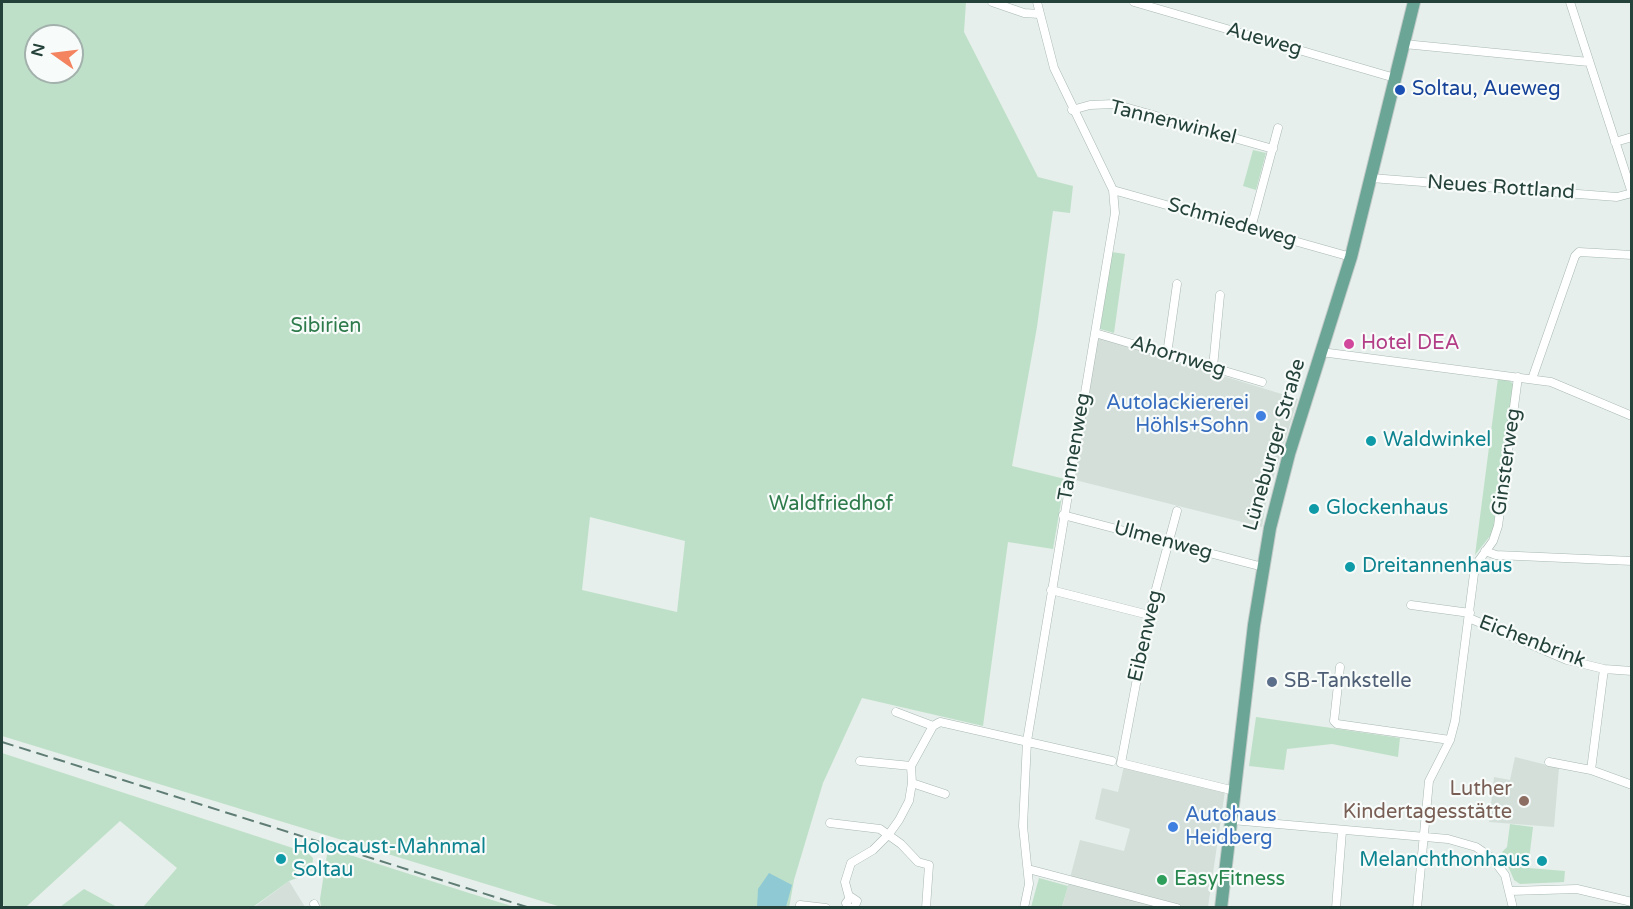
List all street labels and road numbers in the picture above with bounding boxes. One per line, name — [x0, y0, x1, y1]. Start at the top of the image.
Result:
street label: Aueweg — [1223, 18, 1305, 62]
street label: Tannenwinkel — [1107, 96, 1239, 150]
street label: Neues Rottland — [1426, 171, 1576, 205]
street label: Schmiedeweg — [1165, 193, 1299, 253]
street label: Ahornweg — [1127, 331, 1229, 383]
street label: Lüneburger Straße — [1239, 356, 1311, 534]
street label: Tannenweg — [1054, 391, 1096, 503]
street label: Ginsterweg — [1488, 407, 1526, 517]
street label: Ulmenweg — [1111, 516, 1215, 566]
street label: Eibenweg — [1124, 588, 1168, 684]
street label: Eichenbrink — [1475, 611, 1589, 673]

